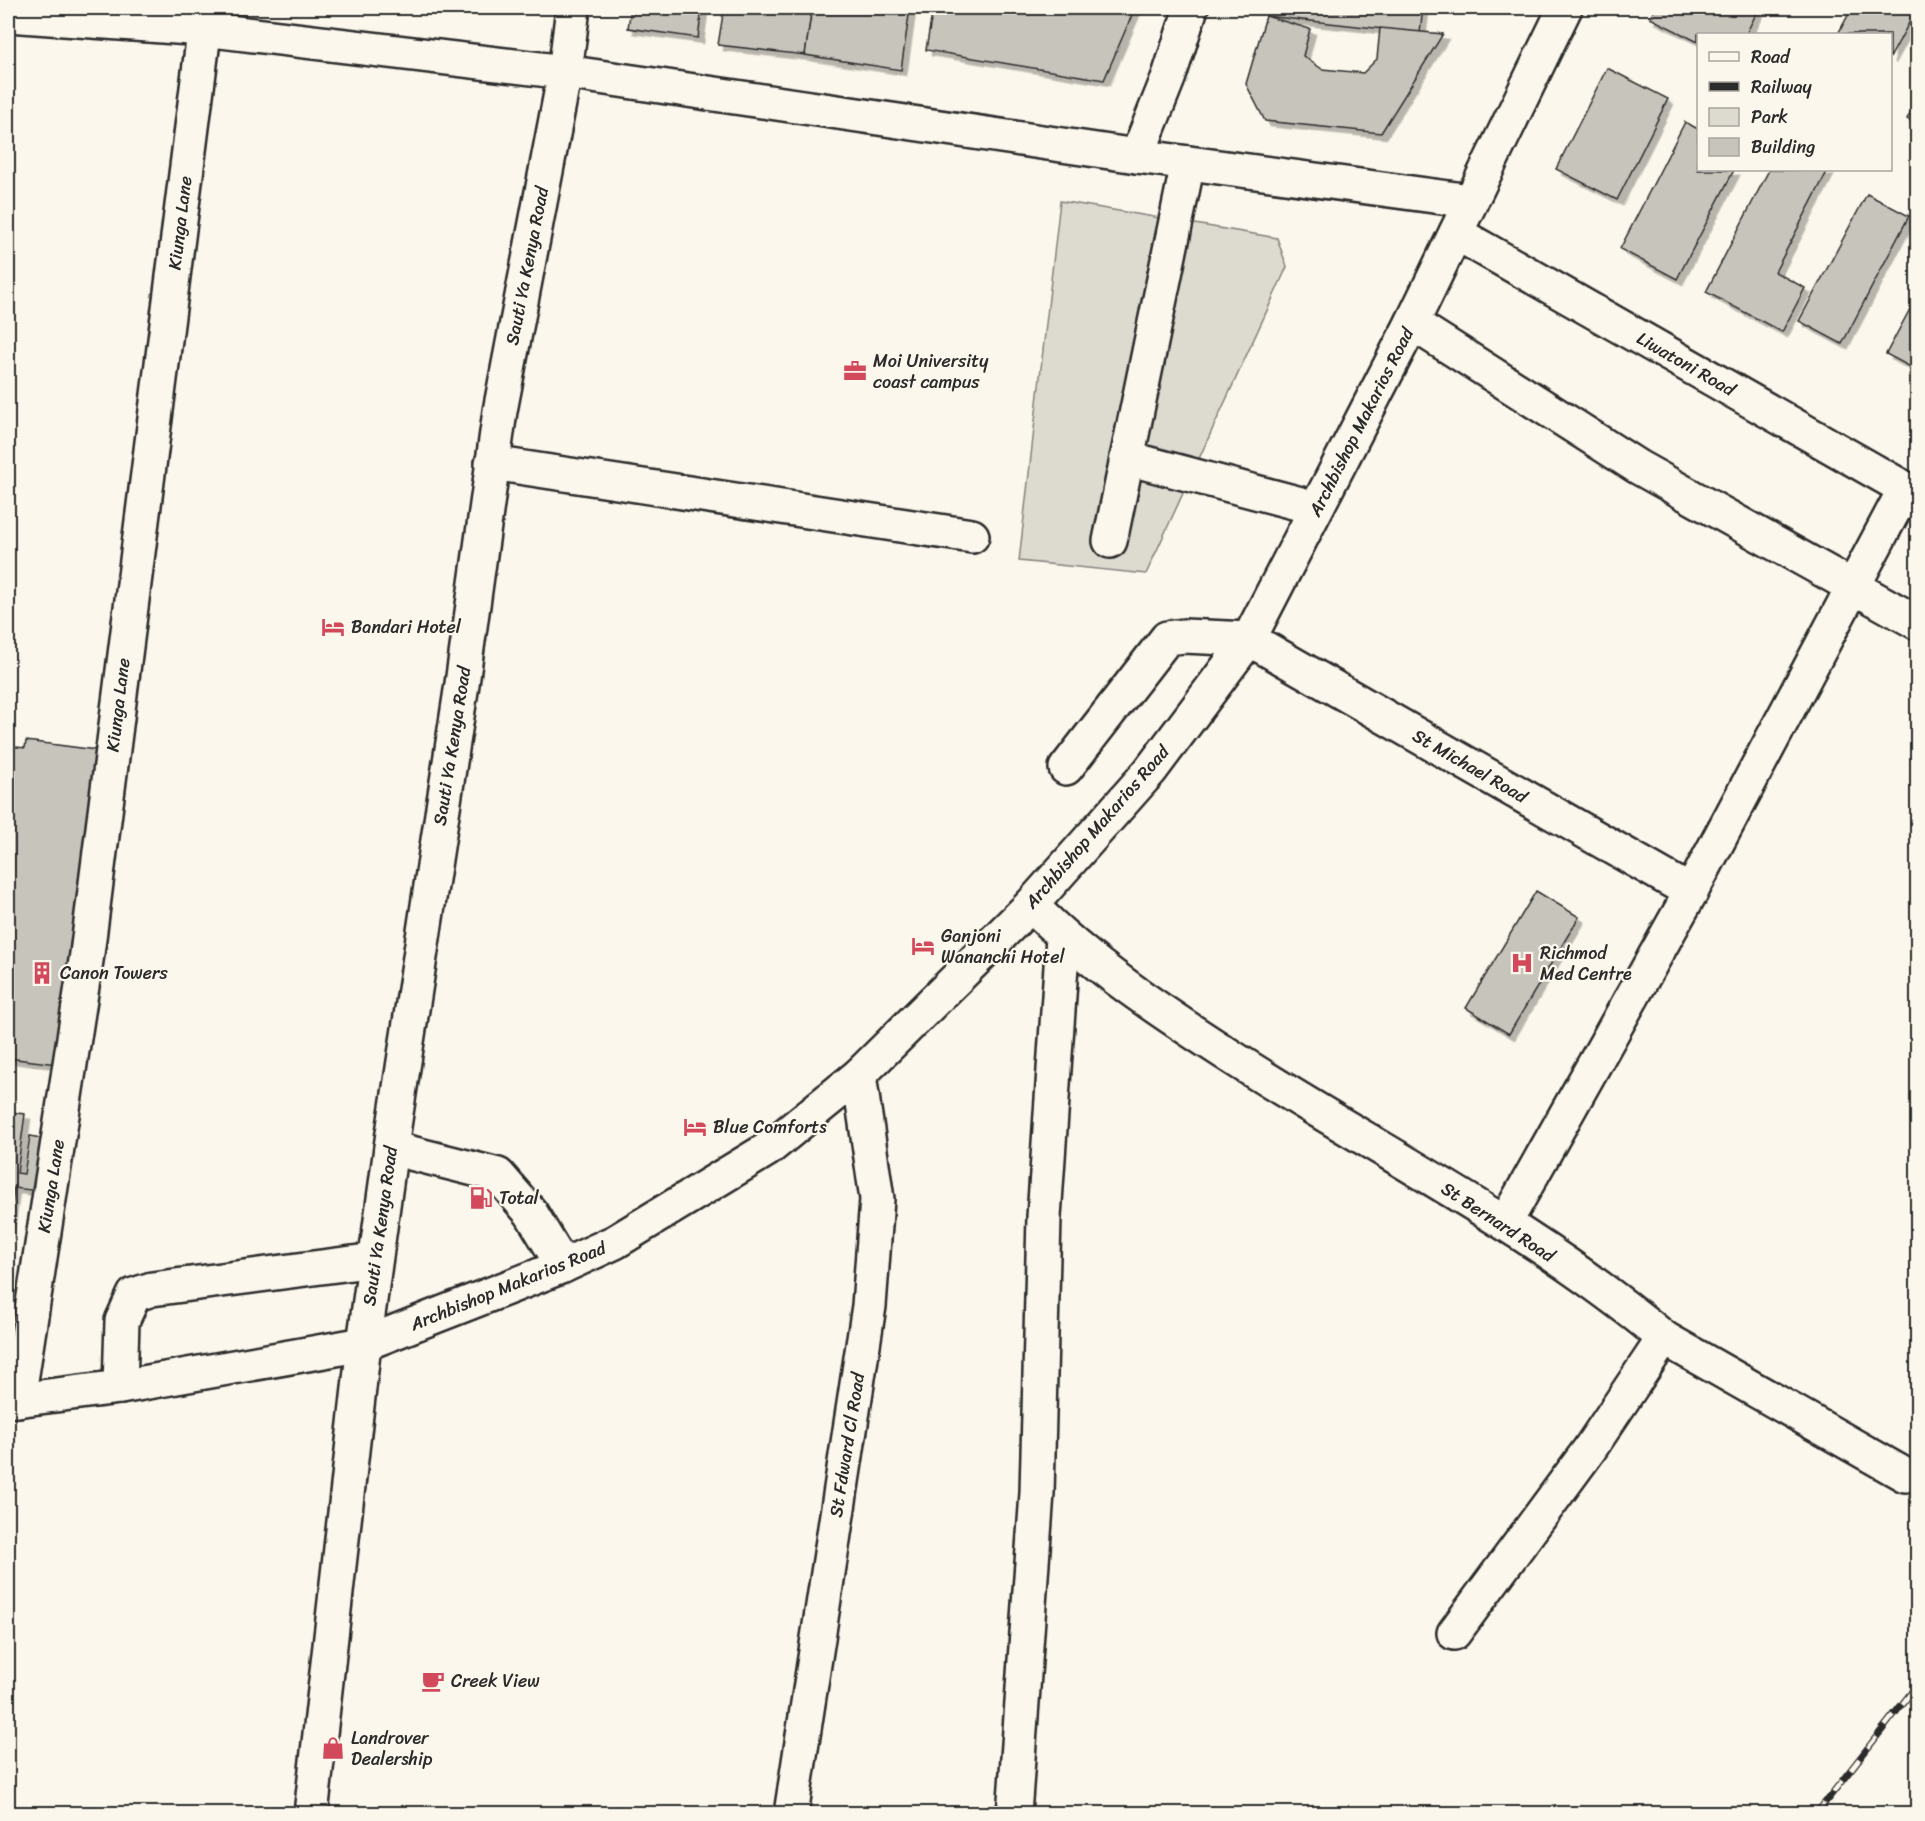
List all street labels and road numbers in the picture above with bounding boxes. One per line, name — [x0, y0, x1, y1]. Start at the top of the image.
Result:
street label: Kiunga Lane — [158, 174, 202, 272]
street label: Sauti Ya Kenya Road — [496, 183, 558, 348]
street label: Archbishop Makarios Road — [1299, 320, 1423, 523]
street label: Liwatoni Road — [1631, 323, 1743, 406]
street label: Kiunga Lane — [96, 656, 140, 754]
street label: Sauti Ya Kenya Road — [424, 663, 481, 828]
street label: St Michael Road — [1406, 720, 1535, 813]
street label: Archbishop Makarios Road — [1016, 737, 1178, 917]
street label: Kiunga Lane — [28, 1137, 74, 1235]
street label: Sauti Ya Kenya Road — [353, 1143, 407, 1308]
street label: St Bernard Road — [1434, 1173, 1563, 1272]
street label: Archbishop Makarios Road — [404, 1232, 612, 1340]
street label: St Fdward Cl Road — [820, 1369, 874, 1520]

